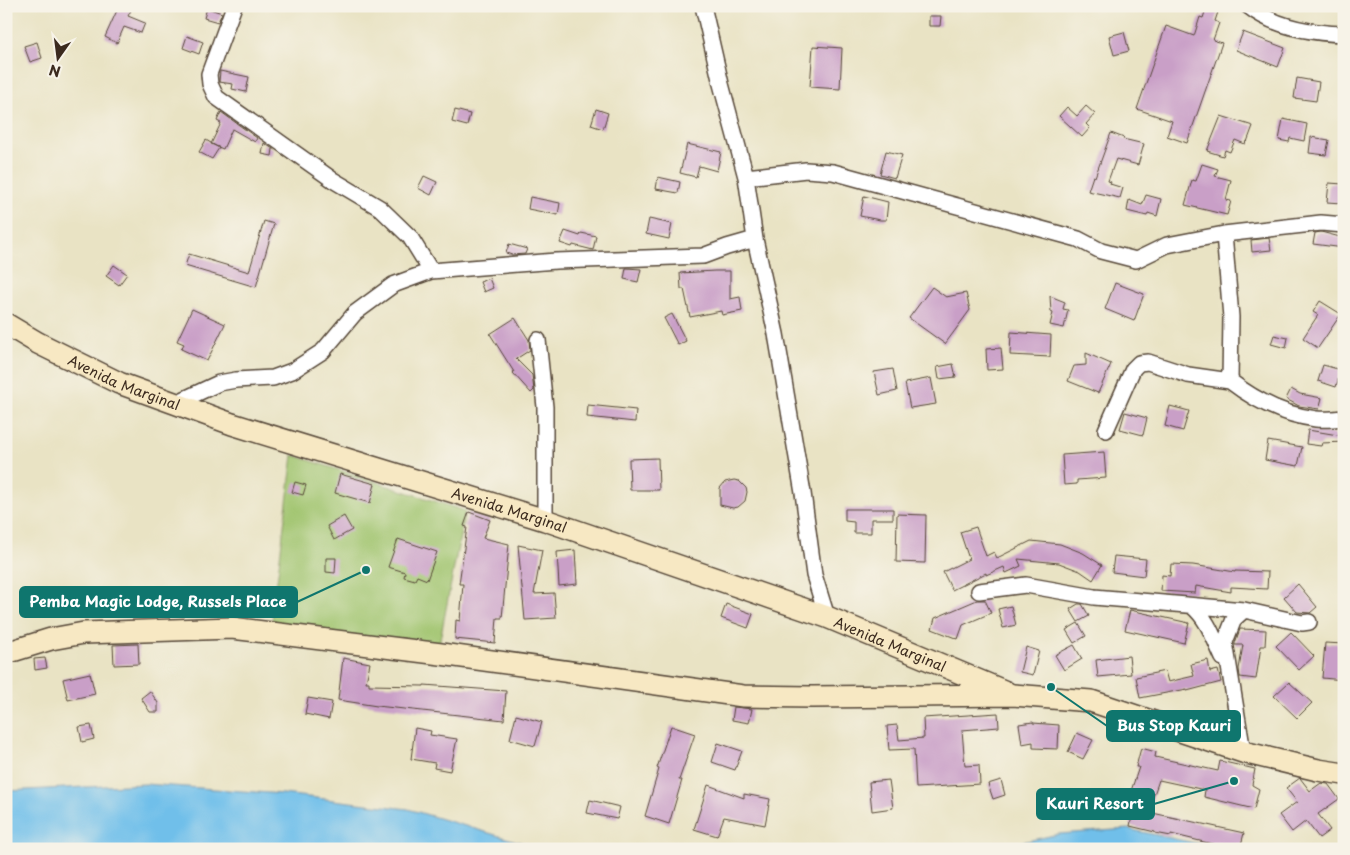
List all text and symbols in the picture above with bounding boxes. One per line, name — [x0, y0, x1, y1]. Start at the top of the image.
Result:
north arrow — [32, 32, 82, 82]
text: N — [47, 60, 63, 83]
street label: Avenida Marginal — [65, 349, 183, 415]
street label: Avenida Marginal — [449, 482, 570, 537]
callout: Pemba Magic Lodge, Russels Place — [20, 587, 297, 617]
text: Pemba Magic Lodge, Russels Place — [29, 589, 287, 612]
street label: Avenida Marginal — [831, 611, 949, 676]
callout: Bus Stop Kauri — [1107, 711, 1240, 741]
text: Bus Stop Kauri — [1117, 713, 1231, 736]
callout: Kauri Resort — [1037, 789, 1154, 819]
text: Kauri Resort — [1046, 791, 1144, 814]

